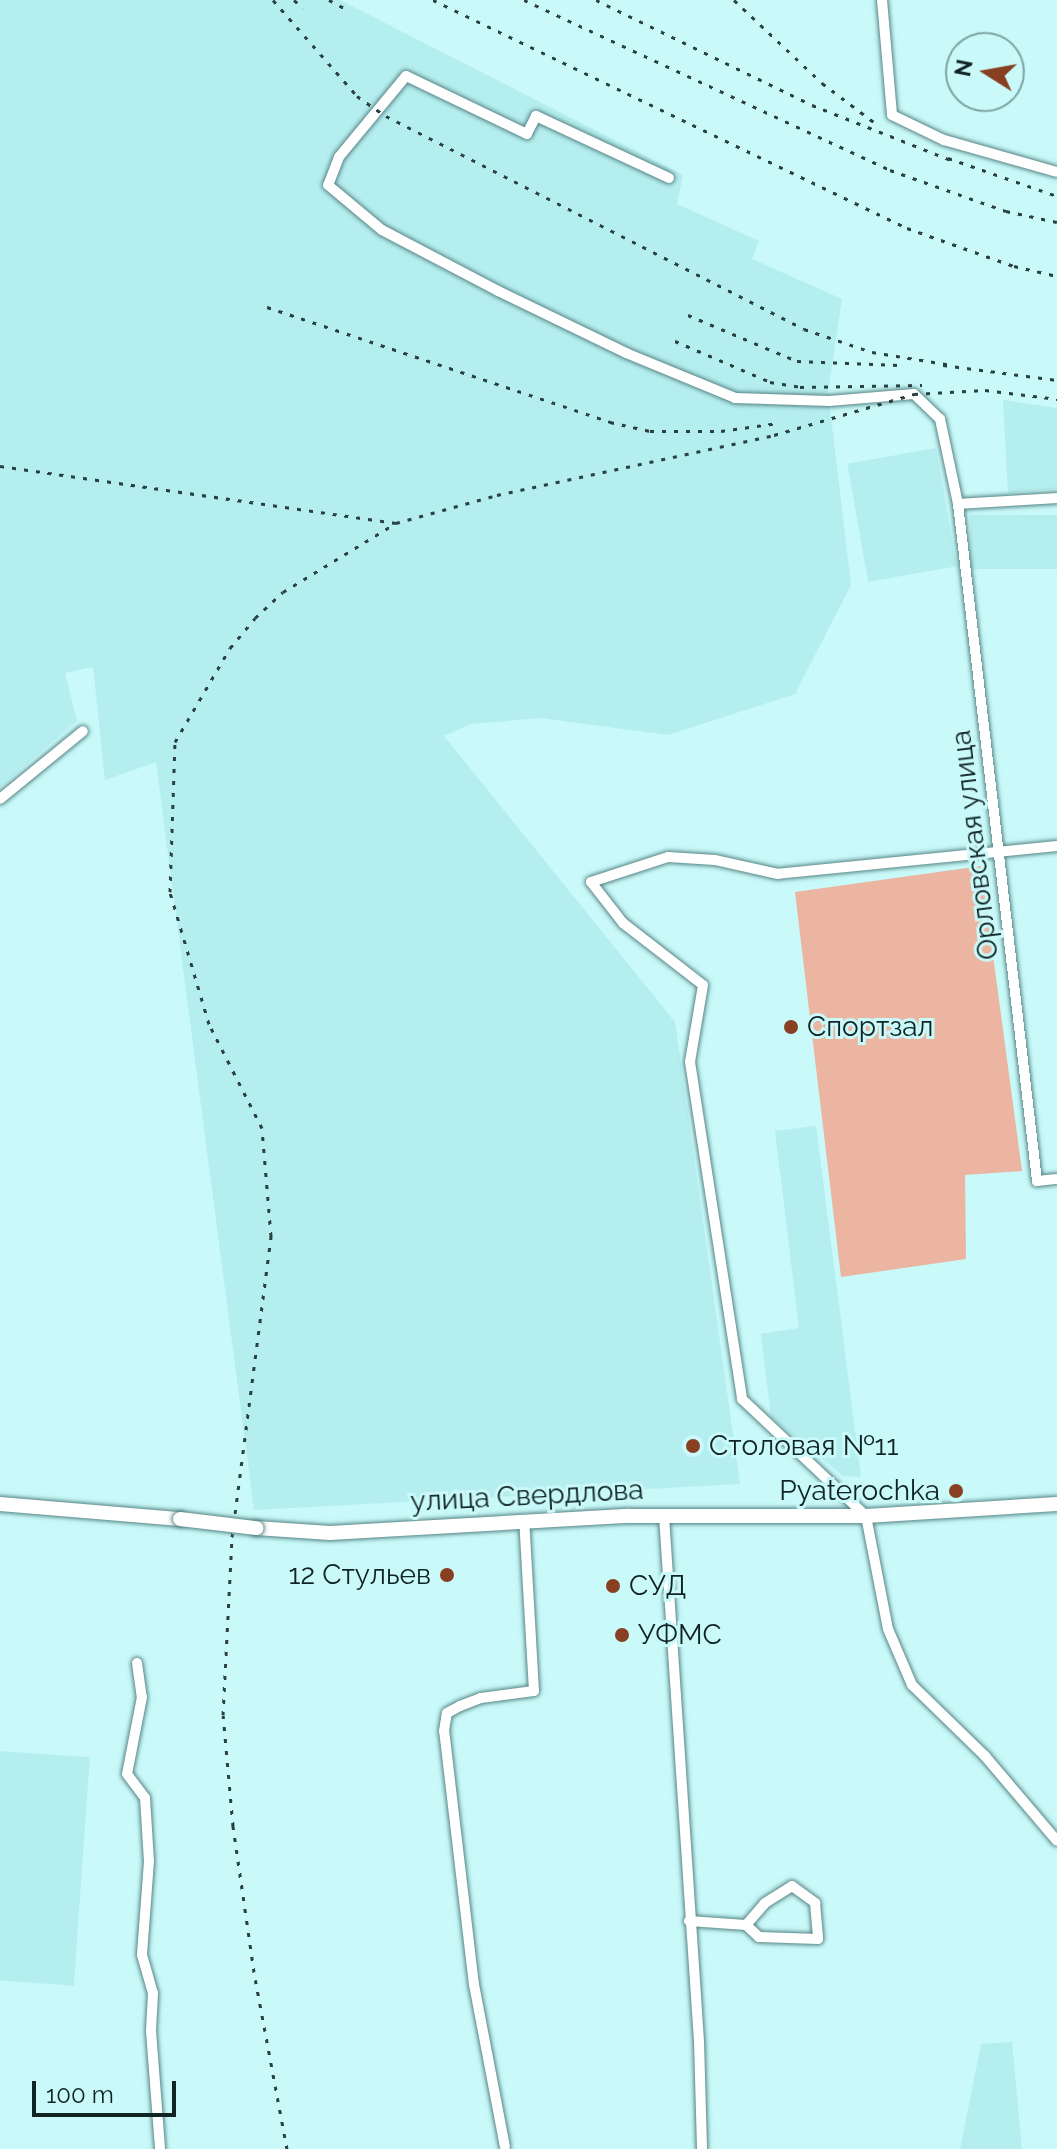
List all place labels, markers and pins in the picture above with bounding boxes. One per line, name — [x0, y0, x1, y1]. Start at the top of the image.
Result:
place label: Спортзал — [807, 1010, 933, 1044]
marker: Спортзал — [782, 1018, 800, 1036]
place label: Столовая №11 — [709, 1429, 899, 1463]
marker: Столовая №11 — [684, 1437, 702, 1455]
place label: Pyaterochka — [779, 1474, 940, 1508]
marker: Pyaterochka — [947, 1482, 965, 1500]
place label: 12 Стульев — [289, 1558, 431, 1592]
marker: 12 Стульев — [438, 1566, 456, 1584]
place label: СУД — [629, 1569, 686, 1603]
marker: СУД — [604, 1577, 622, 1595]
place label: УФМС — [638, 1618, 722, 1652]
marker: УФМС — [613, 1626, 631, 1644]

